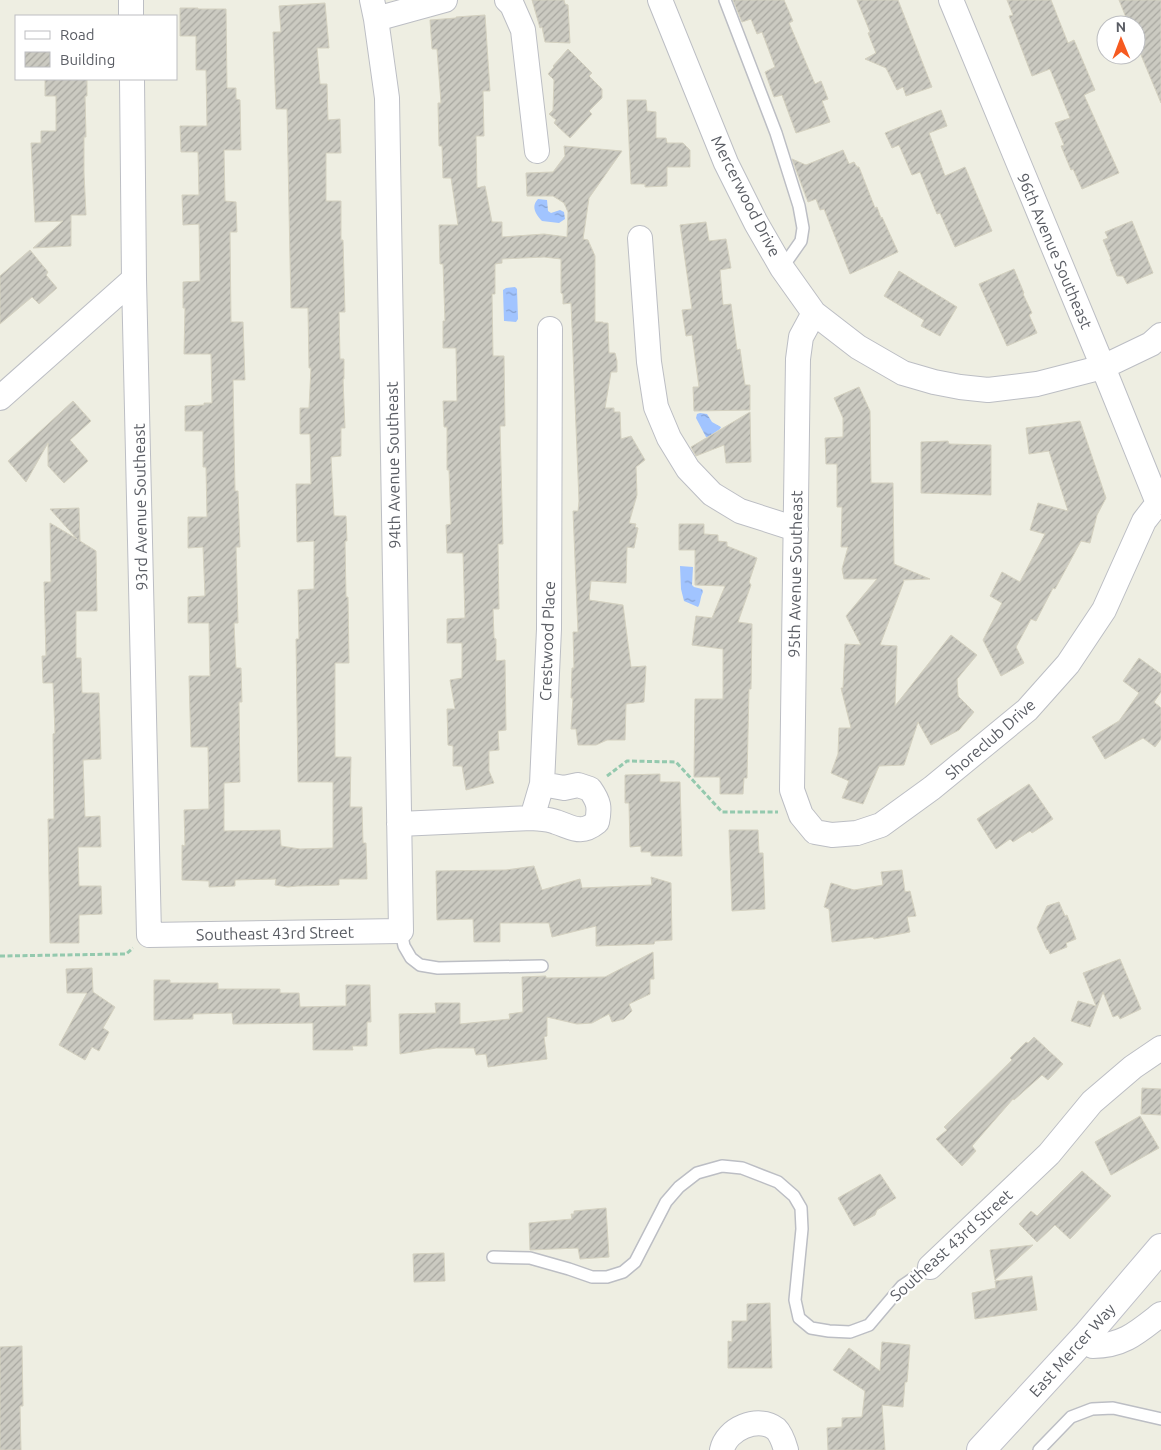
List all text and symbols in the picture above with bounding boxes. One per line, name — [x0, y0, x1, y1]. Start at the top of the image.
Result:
legend — [15, 15, 178, 80]
north arrow — [1096, 15, 1146, 65]
text: N — [1115, 19, 1126, 35]
text: Road — [60, 26, 95, 43]
text: Building — [60, 51, 115, 68]
street label: Mercerwood Drive — [708, 132, 784, 260]
street label: 96th Avenue Southeast — [1014, 170, 1096, 332]
street label: 94th Avenue Southeast — [383, 380, 403, 549]
street label: 93rd Avenue Southeast — [130, 423, 150, 591]
street label: 95th Avenue Southeast — [785, 489, 805, 658]
street label: Crestwood Place — [536, 581, 558, 701]
street label: Shoreclub Drive — [941, 695, 1039, 783]
street label: Southeast 43rd Street — [196, 923, 355, 943]
street label: Southeast 43rd Street — [886, 1185, 1016, 1305]
street label: East Mercer Way — [1025, 1299, 1119, 1400]

